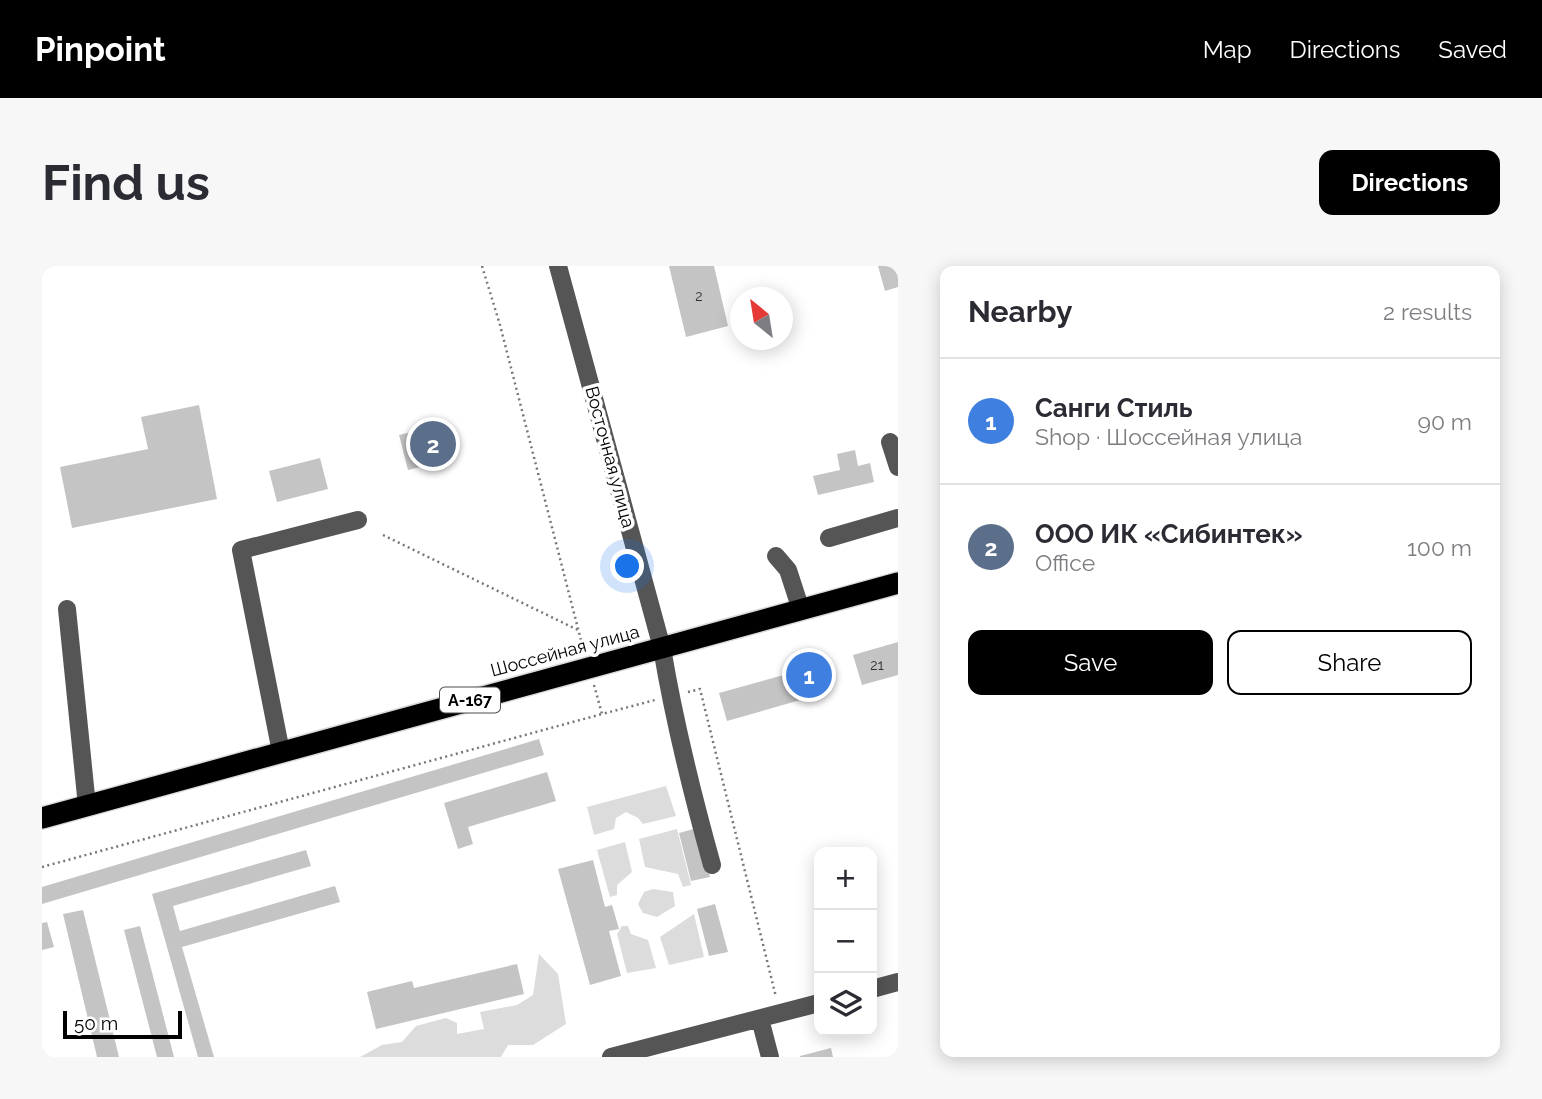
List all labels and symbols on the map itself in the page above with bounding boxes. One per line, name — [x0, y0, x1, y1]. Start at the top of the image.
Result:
north arrow — [730, 287, 793, 350]
house number: 2 — [695, 288, 703, 304]
street label: Восточная улица — [581, 384, 639, 530]
pin: 2 — [410, 418, 456, 470]
your location — [610, 549, 644, 583]
street label: Шоссейная улица — [488, 621, 642, 680]
pin: 1 — [786, 649, 832, 701]
house number: 21 — [870, 657, 884, 673]
road number: А-167 — [440, 688, 500, 712]
scale bar — [63, 1008, 182, 1040]

